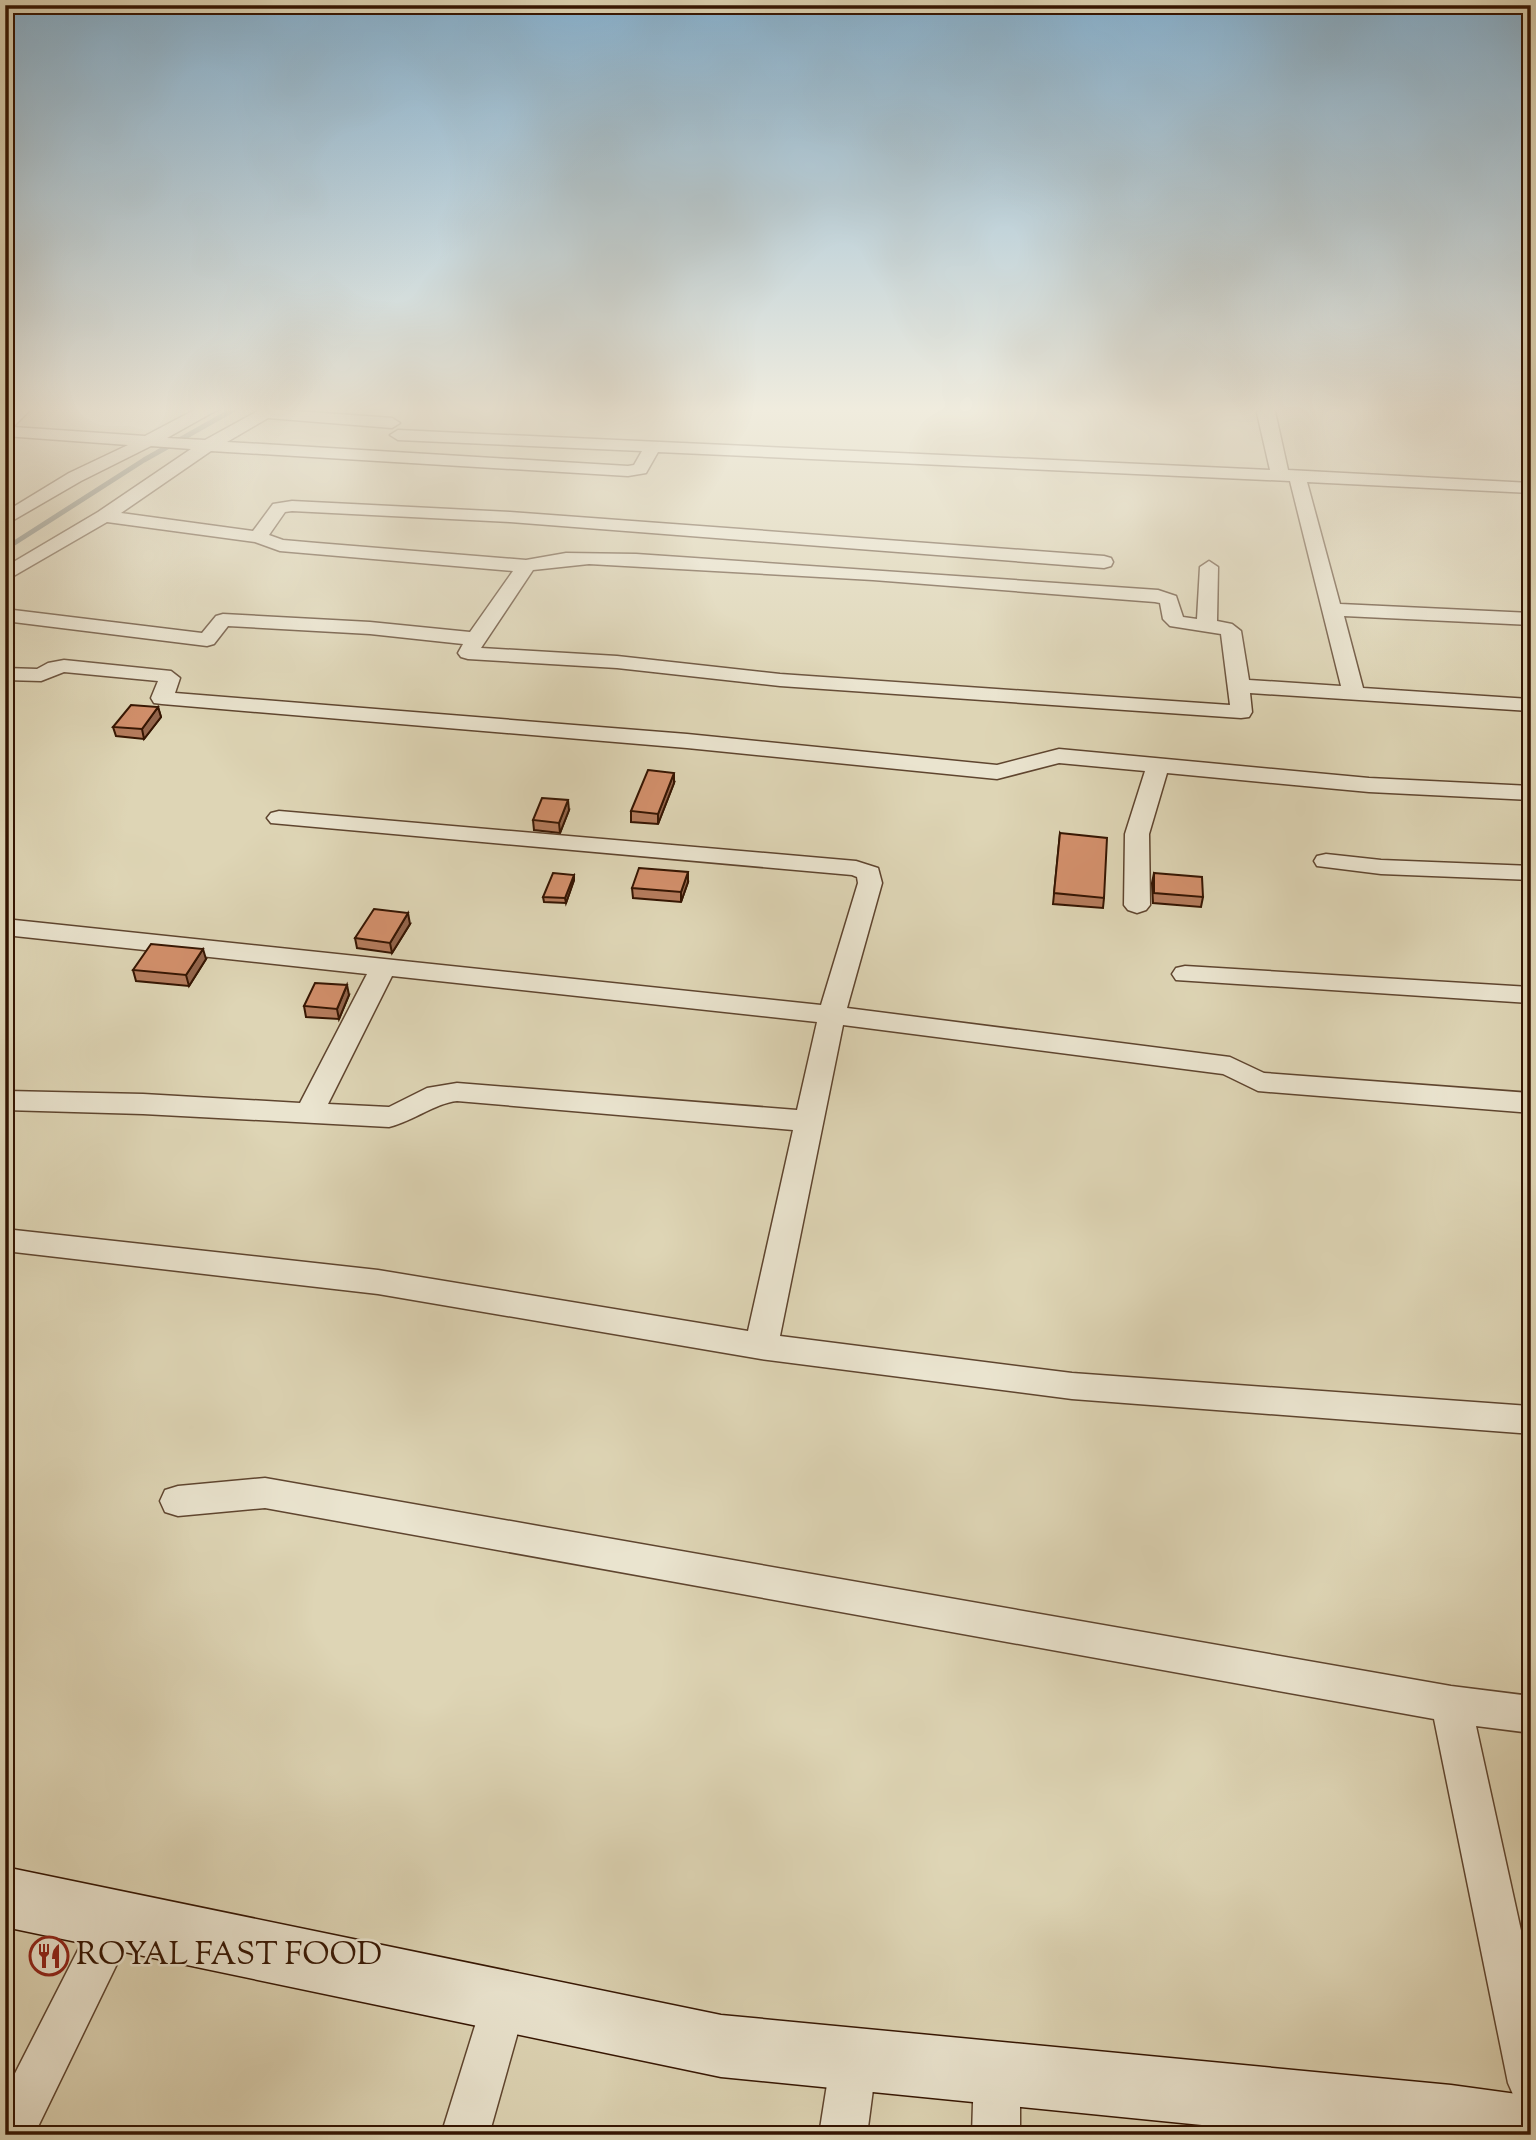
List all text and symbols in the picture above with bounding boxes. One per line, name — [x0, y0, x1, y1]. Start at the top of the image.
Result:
place label: ROYAL FAST FOOD — [76, 1933, 382, 1979]
restaurant icon: ROYAL FAST FOOD — [28, 1935, 70, 1977]

